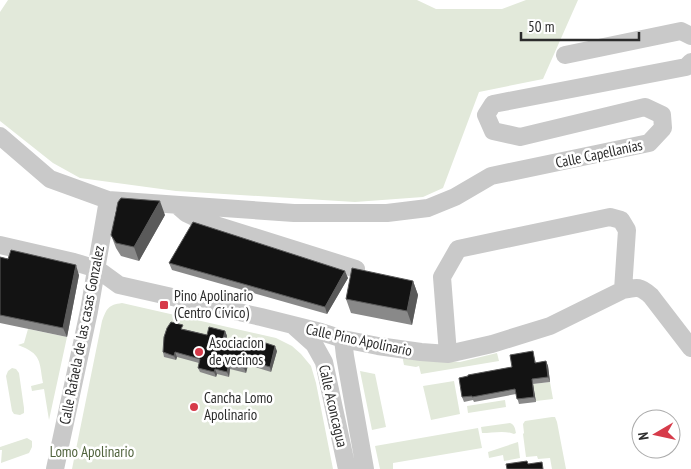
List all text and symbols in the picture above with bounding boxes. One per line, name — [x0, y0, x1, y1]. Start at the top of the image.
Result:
scale bar — [521, 10, 638, 42]
text: 50 m — [528, 17, 554, 36]
street label: Calle Capellanías — [554, 135, 644, 172]
street label: Calle Rafaela de las casas Gonzalez — [55, 244, 108, 426]
place label: Pino Apolinario (Centro Cívico) — [174, 286, 253, 322]
marker: Pino Apolinario (Centro Cívico) — [158, 299, 170, 311]
street label: Calle Pino Apolinario — [304, 319, 414, 360]
place label: Asociacion de vecinos — [209, 333, 264, 369]
marker: Asociacion de vecinos — [193, 346, 205, 358]
street label: Calle Aconcagua — [315, 363, 352, 449]
place label: Cancha Lomo Apolinario — [204, 388, 273, 424]
marker: Cancha Lomo Apolinario — [188, 401, 200, 413]
north arrow — [631, 409, 681, 459]
text: N — [634, 431, 653, 441]
park label: Lomo Apolinario — [50, 442, 134, 461]

